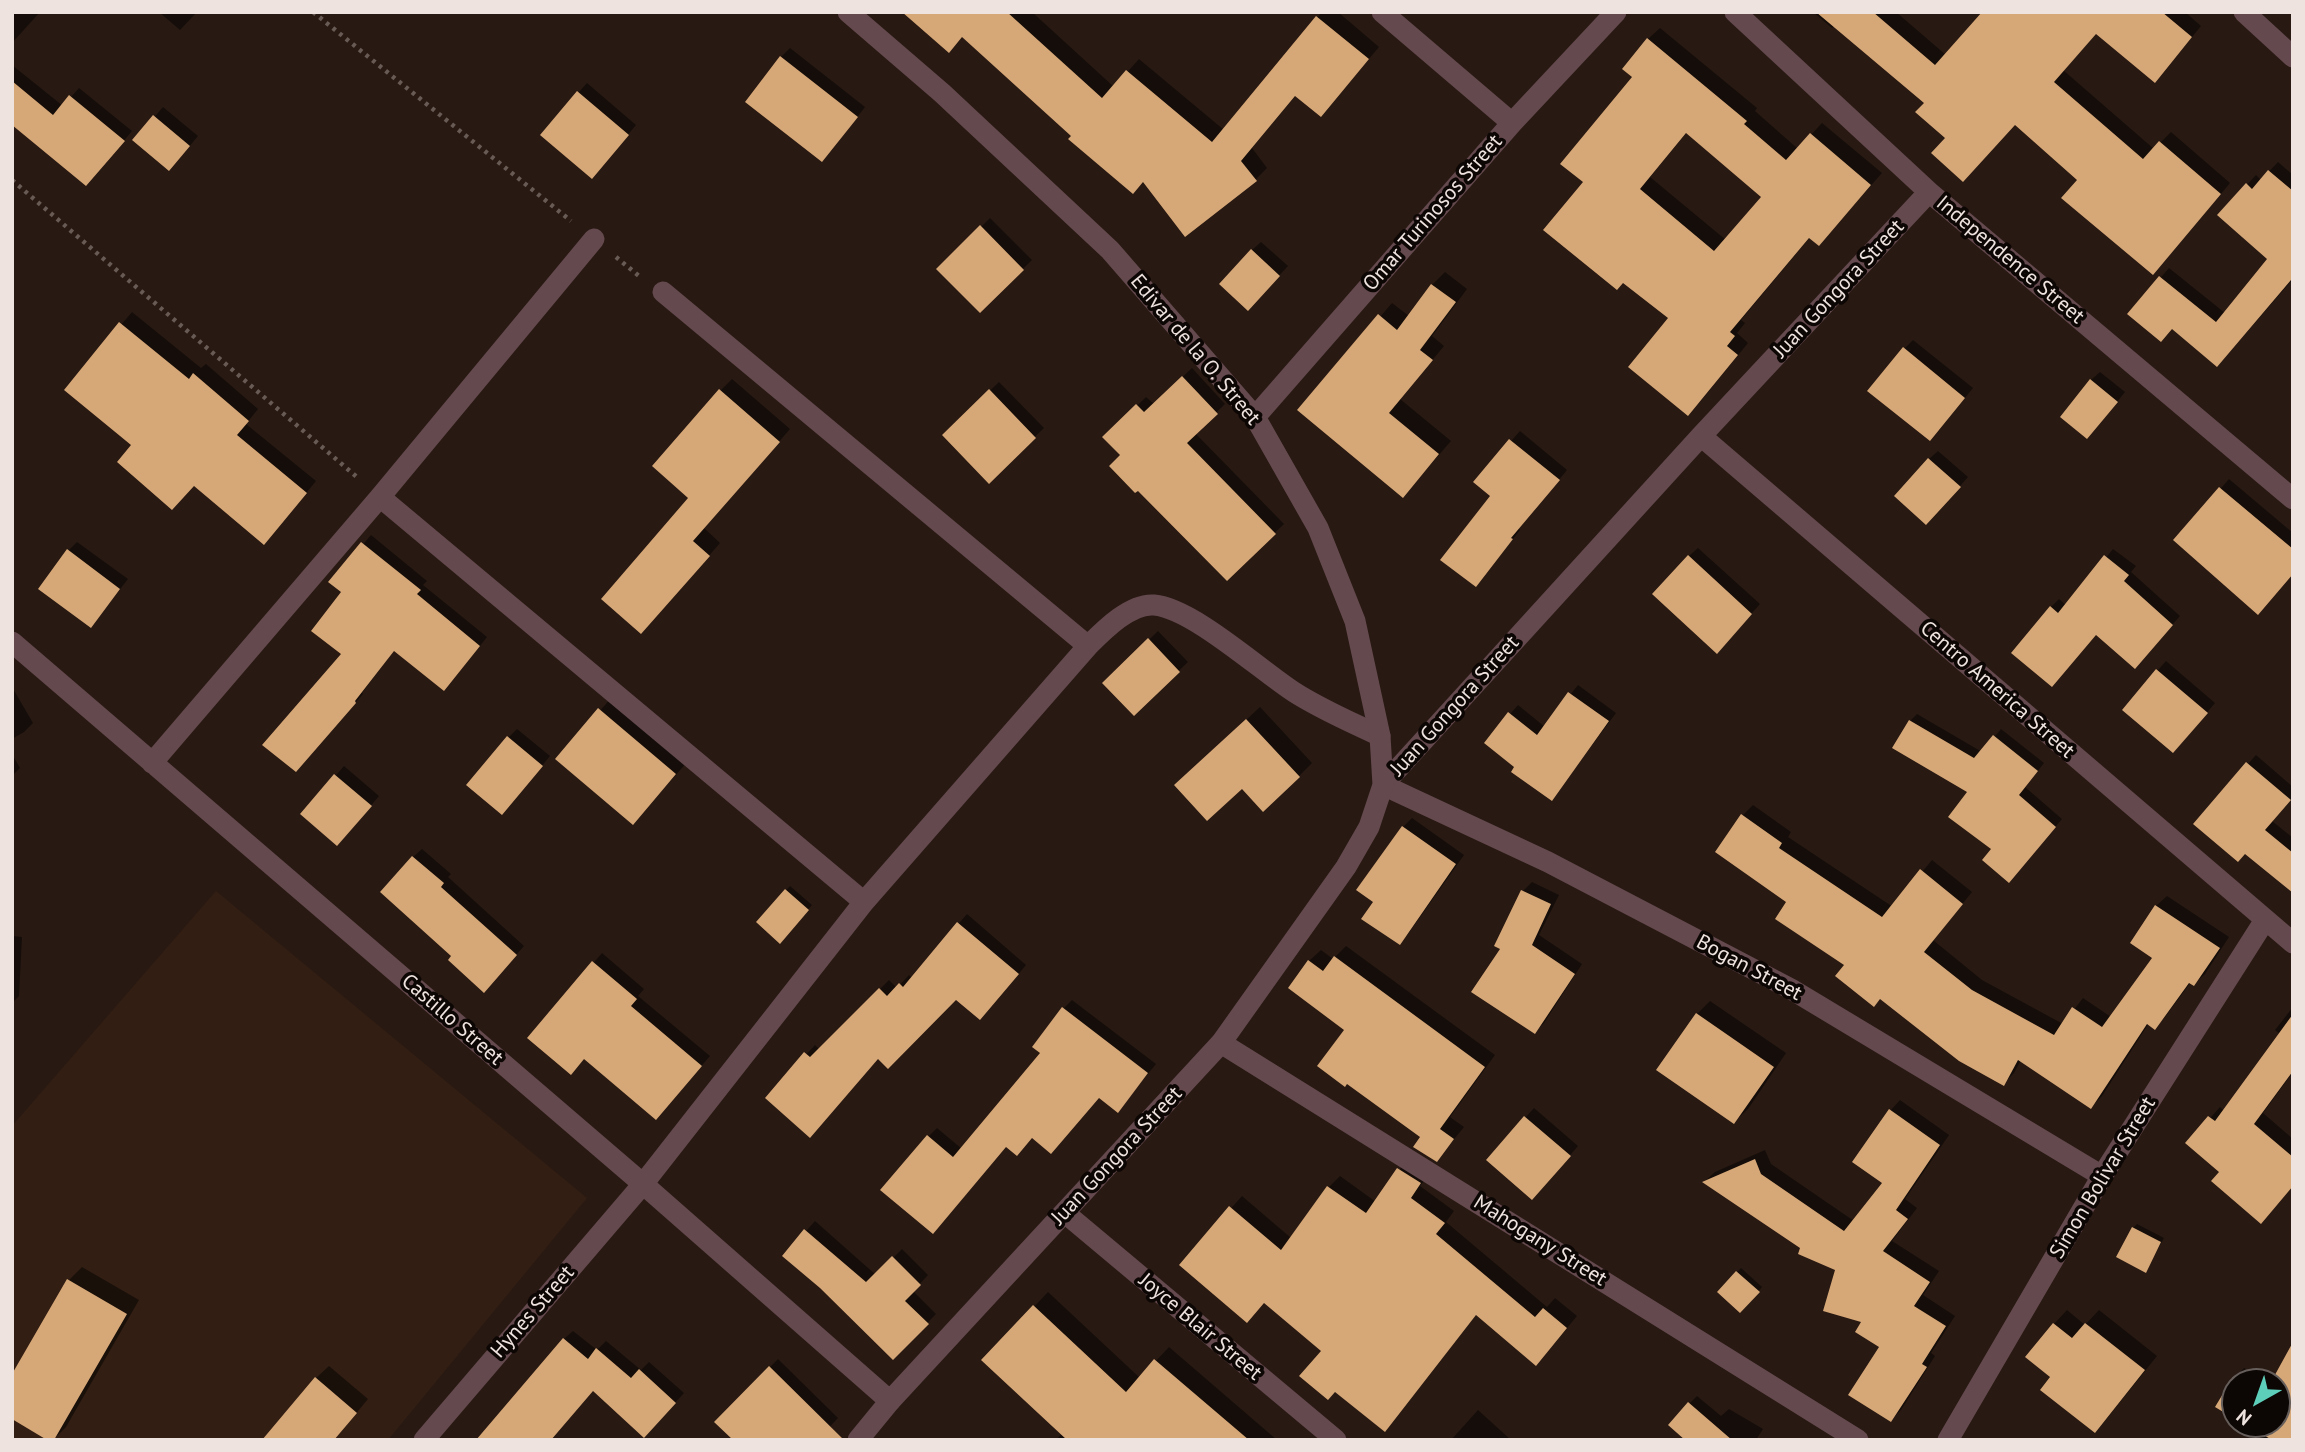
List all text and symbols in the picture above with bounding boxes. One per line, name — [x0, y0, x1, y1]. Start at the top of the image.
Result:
street label: Omar Turinosos Street — [1358, 130, 1508, 296]
street label: Independence Street — [1931, 191, 2089, 329]
street label: Juan Gongora Street — [1768, 215, 1910, 363]
street label: Edivar de la O. Street — [1125, 270, 1265, 430]
street label: Centro America Street — [1915, 616, 2079, 764]
street label: Juan Gongora Street — [1385, 631, 1525, 781]
street label: Bogan Street — [1692, 930, 1806, 1006]
street label: Castillo Street — [396, 969, 508, 1071]
street label: Juan Gongora Street — [1046, 1082, 1188, 1230]
street label: Simon Bolivar Street — [2045, 1092, 2161, 1264]
street label: Mahogany Street — [1469, 1190, 1611, 1292]
street label: Hynes Street — [486, 1261, 580, 1363]
street label: Joyce Blair Street — [1133, 1268, 1267, 1386]
north arrow — [2221, 1368, 2291, 1438]
text: N — [2231, 1404, 2256, 1431]

